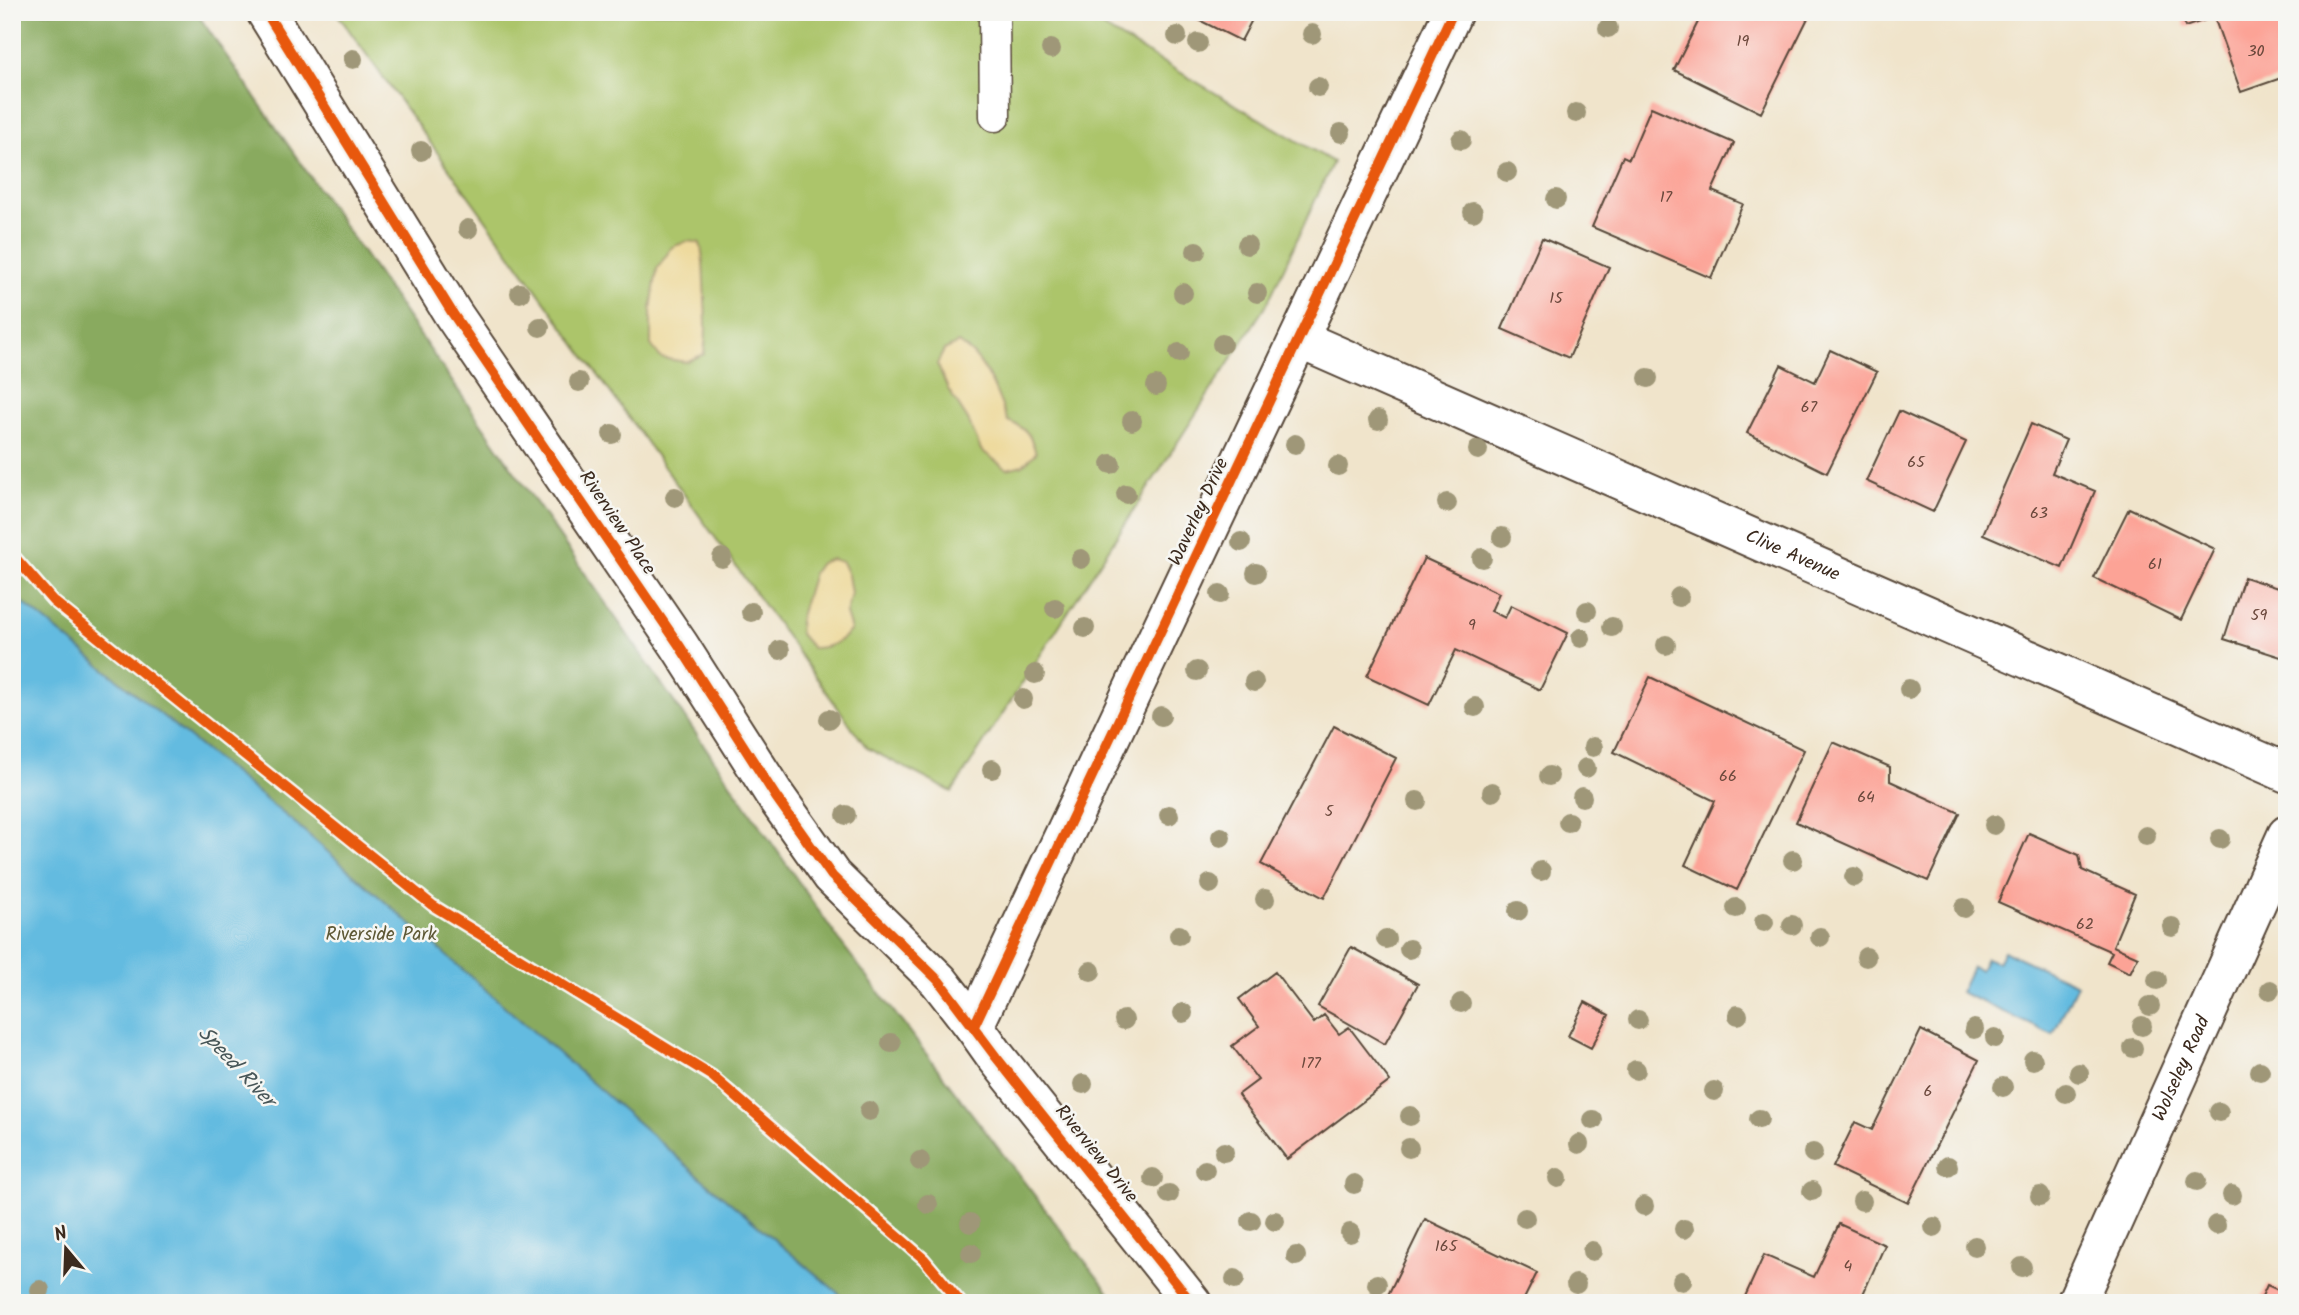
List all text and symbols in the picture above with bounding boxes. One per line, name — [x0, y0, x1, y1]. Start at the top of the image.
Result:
house number: 19 — [1737, 29, 1750, 54]
house number: 30 — [2247, 39, 2265, 64]
house number: 17 — [1660, 185, 1673, 210]
house number: 15 — [1549, 286, 1564, 311]
house number: 67 — [1801, 395, 1818, 420]
house number: 65 — [1907, 450, 1926, 475]
street label: Waverley Drive — [1161, 453, 1237, 571]
street label: Riverview Place — [571, 465, 663, 582]
house number: 63 — [2030, 501, 2048, 526]
street label: Clive Avenue — [1740, 522, 1845, 590]
house number: 61 — [2148, 552, 2162, 577]
house number: 59 — [2251, 603, 2267, 628]
house number: 9 — [1468, 613, 1476, 638]
house number: 66 — [1719, 764, 1737, 789]
house number: 64 — [1857, 785, 1875, 810]
house number: 5 — [1325, 799, 1335, 824]
house number: 62 — [2076, 912, 2094, 937]
park label: Riverside Park — [325, 920, 437, 950]
street label: Wolseley Road — [2145, 1011, 2219, 1126]
water label: Speed River — [189, 1019, 285, 1118]
house number: 177 — [1301, 1051, 1322, 1076]
house number: 6 — [1924, 1079, 1932, 1104]
street label: Riverview Drive — [1047, 1098, 1146, 1210]
north arrow — [32, 1214, 102, 1284]
text: N — [51, 1219, 72, 1251]
house number: 165 — [1435, 1234, 1459, 1259]
house number: 4 — [1844, 1254, 1853, 1279]

